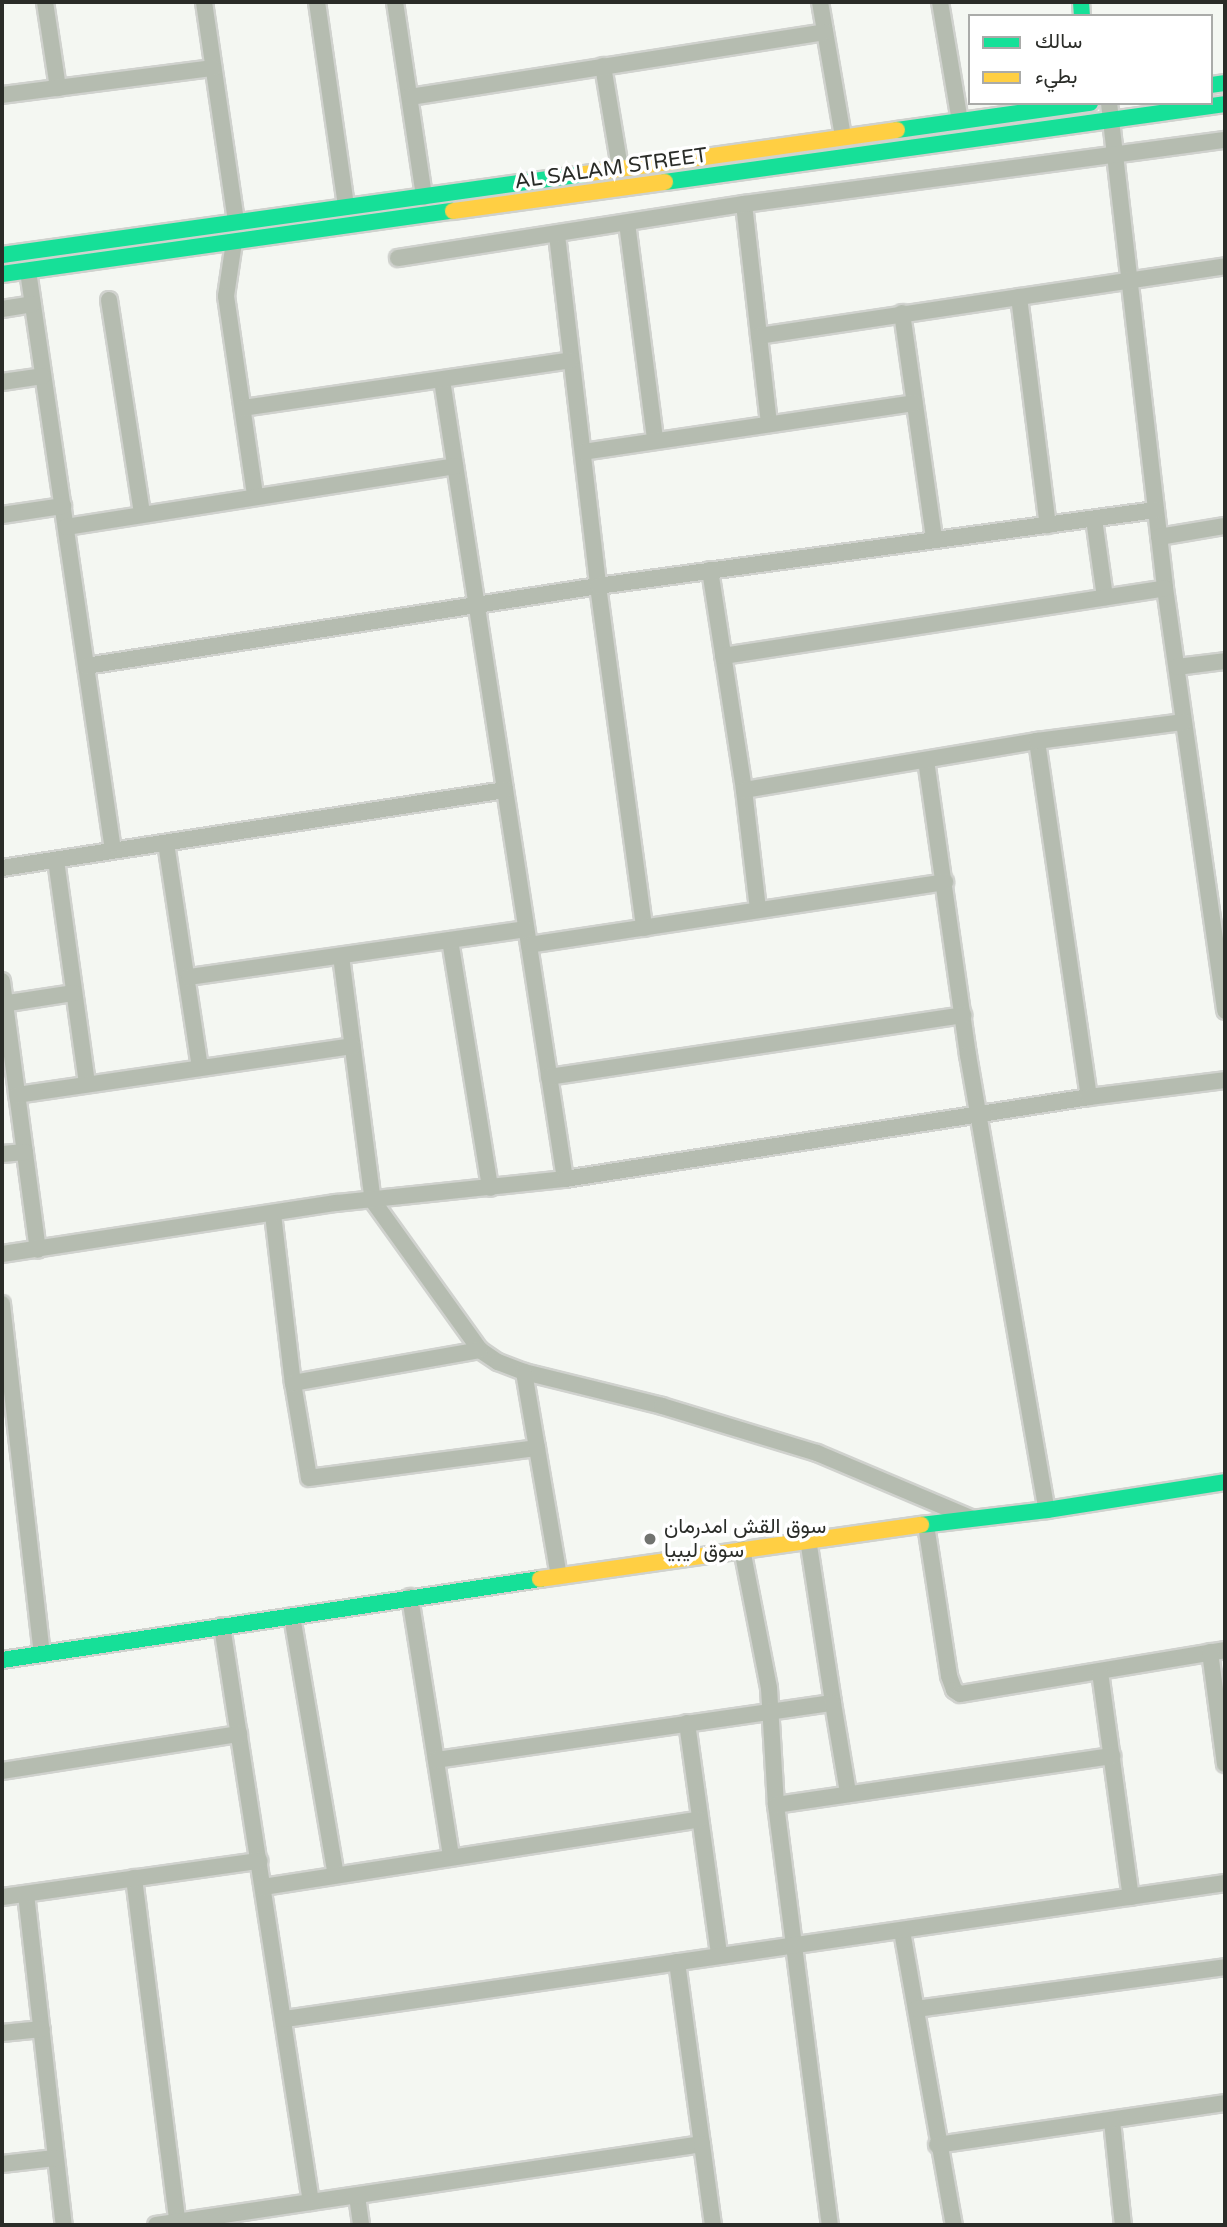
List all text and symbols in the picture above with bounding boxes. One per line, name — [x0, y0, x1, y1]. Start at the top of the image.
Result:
legend — [968, 14, 1213, 105]
text: سالك — [1035, 29, 1082, 54]
text: بطيء — [1035, 64, 1078, 89]
street label: AL SALAM STREET — [513, 143, 709, 195]
place label: سوق القش امدرمان سوق ليبيا — [664, 1514, 826, 1564]
marker: سوق القش امدرمان سوق ليبيا — [642, 1531, 658, 1547]

